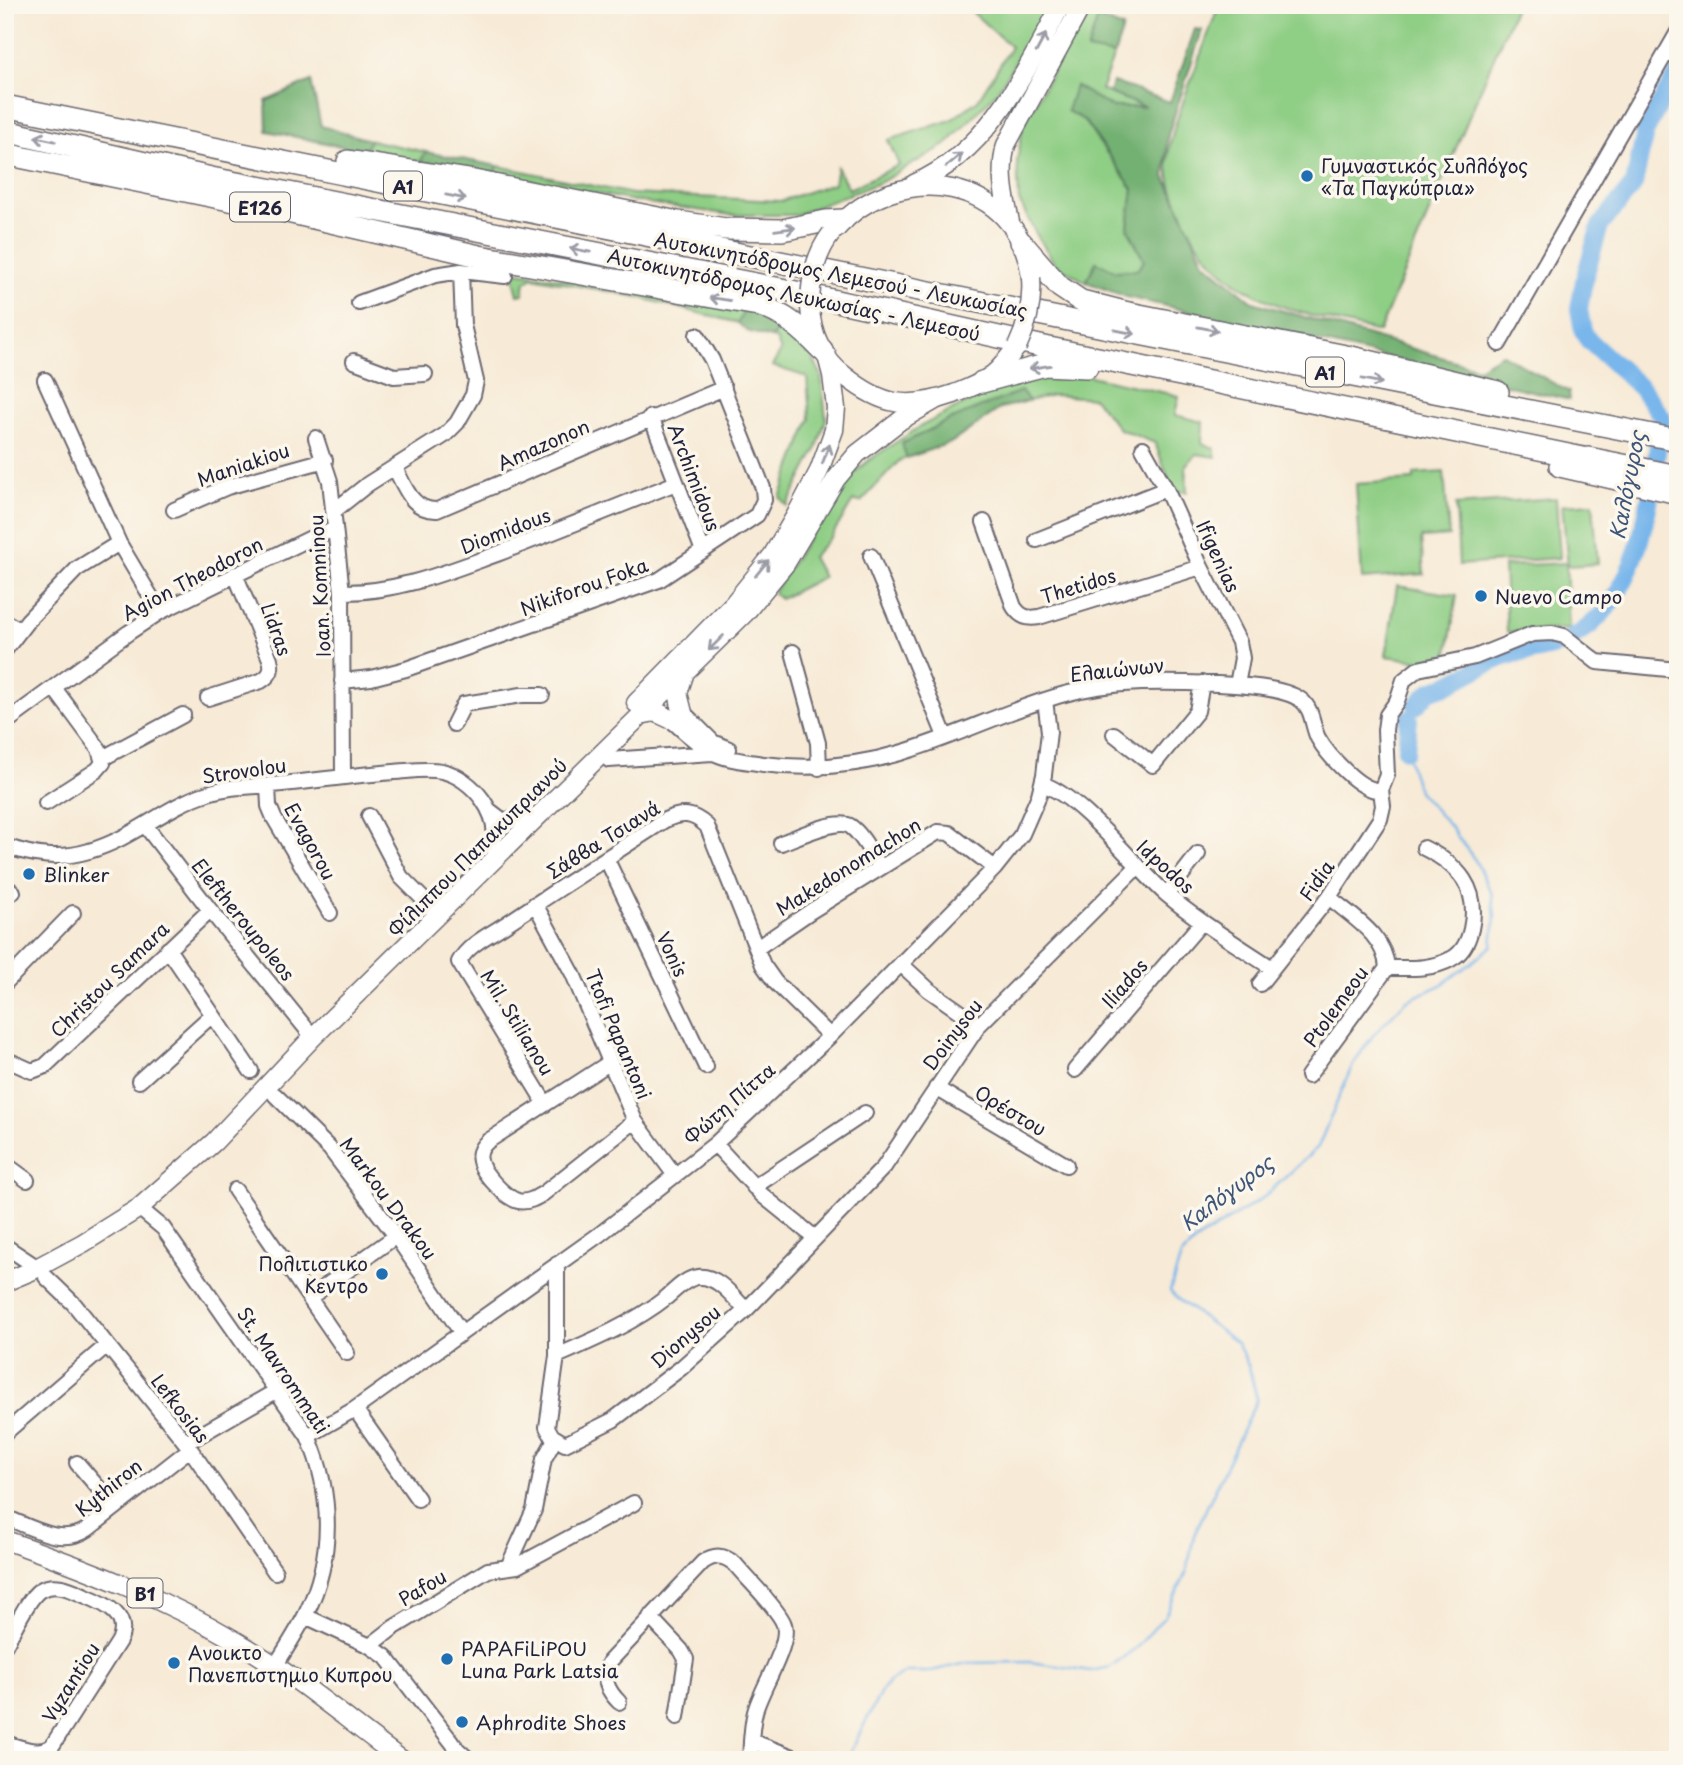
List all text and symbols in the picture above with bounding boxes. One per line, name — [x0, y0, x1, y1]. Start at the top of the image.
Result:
one-way arrow — [1035, 33, 1048, 54]
one-way arrow — [34, 132, 57, 146]
place label: Γυμναστικός Συλλόγος «Τα Παγκύπρια» — [1321, 151, 1528, 201]
one-way arrow — [944, 152, 962, 167]
marker: Γυμναστικός Συλλόγος «Τα Παγκύπρια» — [1299, 168, 1315, 184]
road number: A1 — [384, 172, 422, 201]
one-way arrow — [444, 190, 467, 204]
road number: E126 — [230, 192, 290, 222]
one-way arrow — [773, 222, 796, 235]
street label: Αυτοκινητόδρομος Λεμεσού - Λευκωσίας — [652, 224, 1030, 324]
street label: Αυτοκινητόδρομος Λευκωσίας - Λεμεσού — [605, 241, 983, 347]
one-way arrow — [569, 242, 592, 256]
one-way arrow — [709, 292, 732, 305]
one-way arrow — [1196, 322, 1219, 336]
one-way arrow — [1113, 325, 1136, 339]
road number: A1 — [1306, 358, 1344, 386]
one-way arrow — [1029, 361, 1052, 374]
one-way arrow — [1360, 374, 1383, 388]
street label: Amazonon — [492, 411, 594, 477]
street label: Archimidous — [662, 419, 728, 535]
water label: Καλόγυρος — [1600, 426, 1653, 542]
street label: Maniakiou — [193, 435, 293, 493]
one-way arrow — [821, 443, 833, 465]
street label: Diomidous — [456, 500, 554, 560]
street label: Ioan. Komninou — [301, 514, 337, 658]
street label: Ifigenias — [1190, 515, 1248, 597]
street label: Agion Theodoron — [117, 529, 267, 627]
street label: Nikiforou Foka — [516, 550, 652, 622]
one-way arrow — [754, 560, 769, 578]
street label: Thetidos — [1037, 560, 1119, 610]
place label: Nuevo Campo — [1495, 582, 1622, 610]
marker: Nuevo Campo — [1473, 588, 1489, 604]
street label: Lidras — [255, 599, 299, 659]
one-way arrow — [707, 635, 724, 652]
street label: Ελαιώνων — [1068, 650, 1166, 688]
street label: Strovolou — [200, 750, 288, 790]
street label: Φίλιππου Παπακυπριανού — [381, 751, 573, 943]
street label: Σάββα Τσιανά — [541, 793, 665, 885]
street label: Evagorou — [278, 797, 344, 885]
street label: Makedonomachon — [770, 810, 926, 922]
street label: Idpodos — [1131, 832, 1201, 900]
street label: Eleftheroupoleos — [186, 852, 302, 986]
street label: Fidia — [1292, 854, 1340, 906]
place label: Blinker — [43, 860, 110, 888]
marker: Blinker — [21, 866, 37, 882]
street label: Christou Samara — [43, 915, 175, 1043]
street label: Vonis — [650, 927, 696, 981]
street label: Iliados — [1094, 952, 1154, 1014]
street label: Ptolemeou — [1296, 960, 1374, 1052]
street label: Mil. Stilianou — [474, 964, 562, 1080]
street label: Ttofi Papantoni — [579, 965, 659, 1103]
street label: Doinysou — [916, 992, 988, 1076]
street label: Φώτη Πίττα — [677, 1055, 781, 1151]
street label: Ορέστου — [970, 1078, 1052, 1142]
street label: Markou Drakou — [334, 1131, 444, 1265]
water label: Καλόγυρος — [1173, 1145, 1281, 1238]
place label: Πολιτιστικο Κεντρο — [258, 1249, 368, 1299]
marker: Πολιτιστικο Κεντρο — [374, 1266, 390, 1282]
street label: Dionysou — [644, 1298, 726, 1374]
street label: St. Mavrommati — [231, 1301, 337, 1439]
street label: Lefkosias — [145, 1367, 217, 1449]
street label: Kythiron — [69, 1451, 147, 1523]
street label: Pafou — [393, 1562, 451, 1612]
road number: B1 — [128, 1578, 162, 1608]
place label: PAPAFiLiPOU Luna Park Latsia — [461, 1634, 619, 1684]
street label: Vyzantiou — [34, 1637, 106, 1727]
place label: Ανοικτο Πανεπιστημιο Κυπρου — [188, 1638, 392, 1688]
marker: PAPAFiLiPOU Luna Park Latsia — [439, 1651, 455, 1667]
marker: Ανοικτο Πανεπιστημιο Κυπρου — [166, 1655, 182, 1671]
place label: Aphrodite Shoes — [476, 1708, 626, 1736]
marker: Aphrodite Shoes — [454, 1714, 470, 1730]

